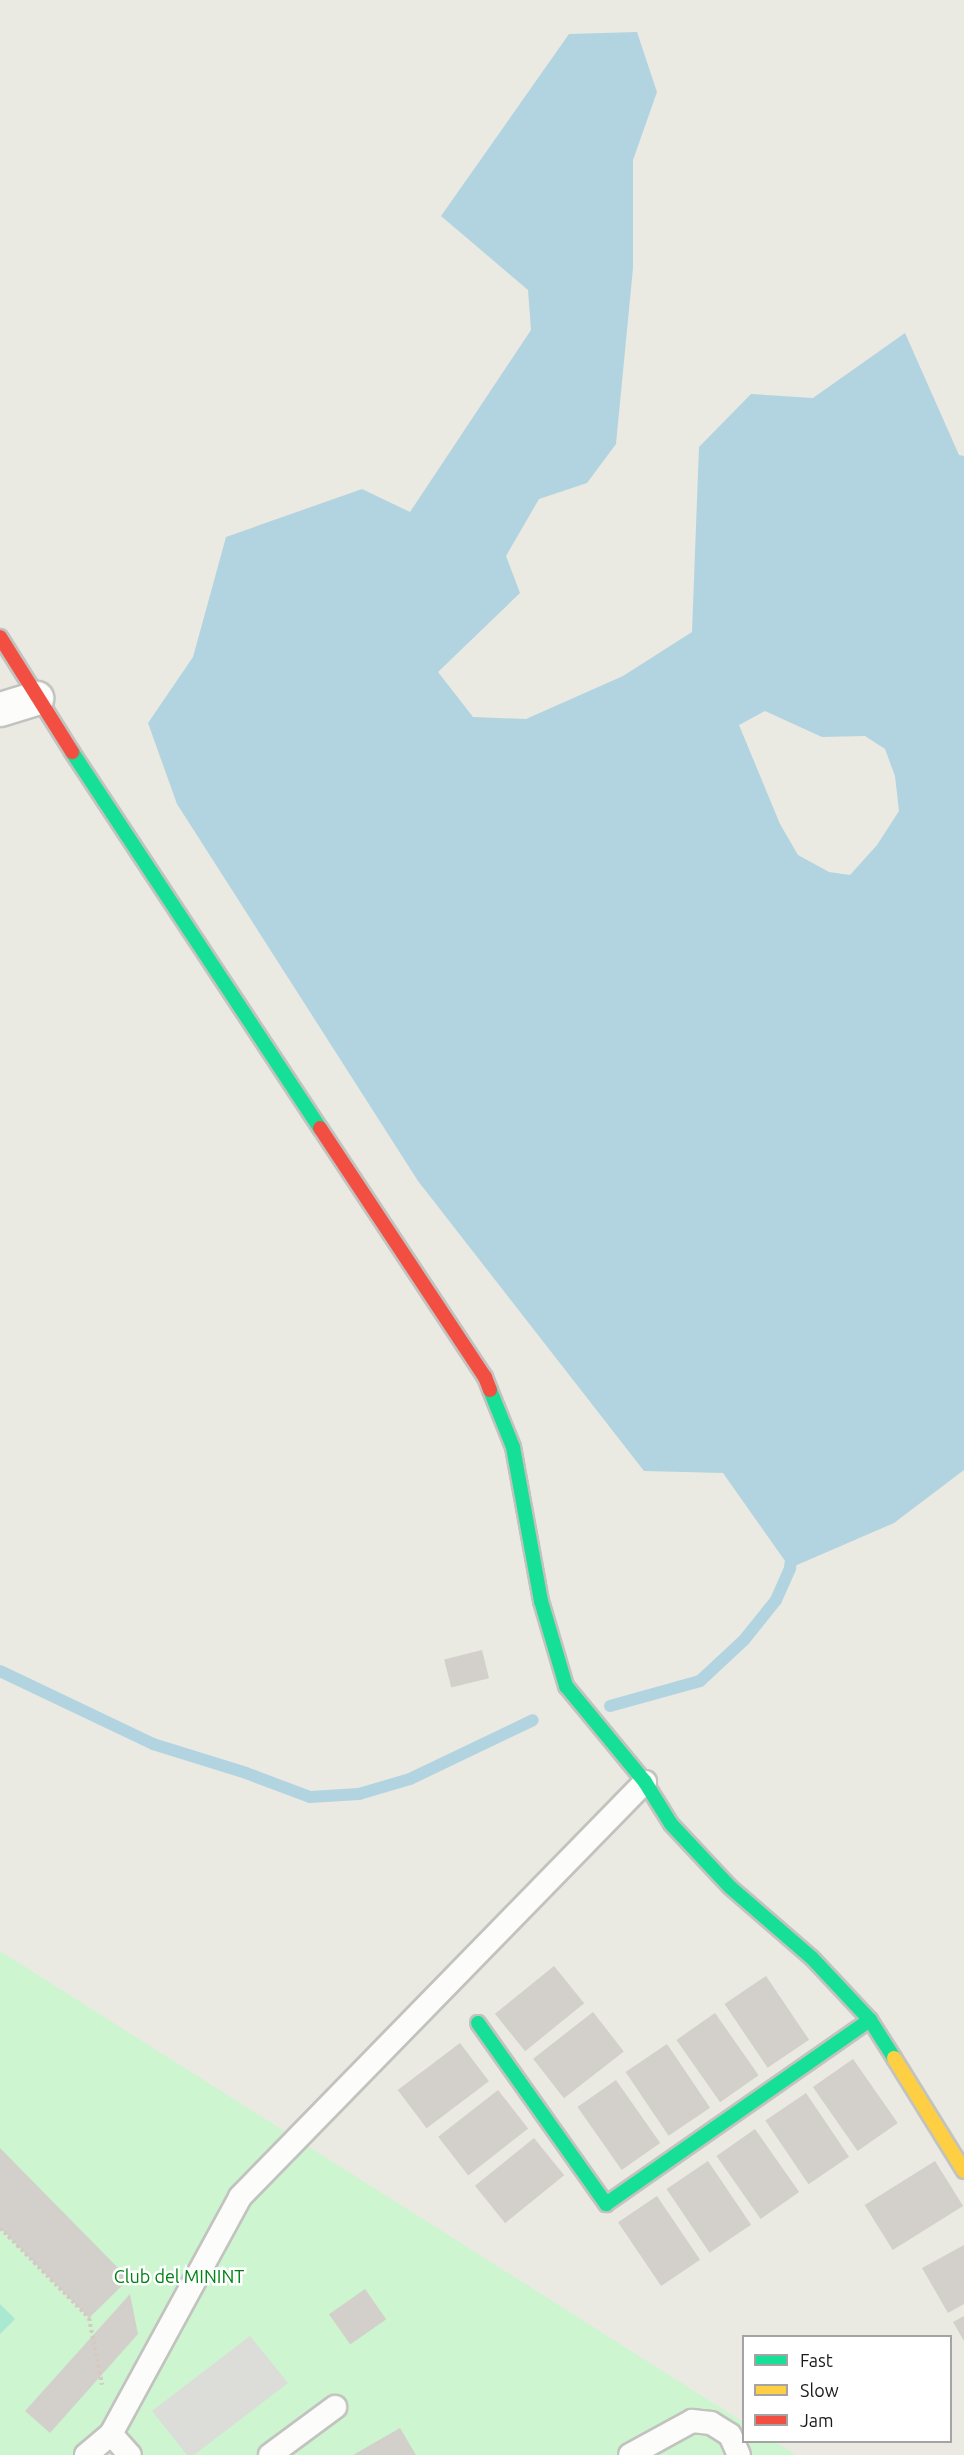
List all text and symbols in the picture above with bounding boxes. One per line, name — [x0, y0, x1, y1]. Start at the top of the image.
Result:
park label: Club del MININT — [114, 2265, 244, 2287]
legend — [742, 2335, 952, 2443]
text: Fast — [800, 2350, 833, 2370]
text: Slow — [800, 2380, 839, 2400]
text: Jam — [800, 2410, 834, 2430]

